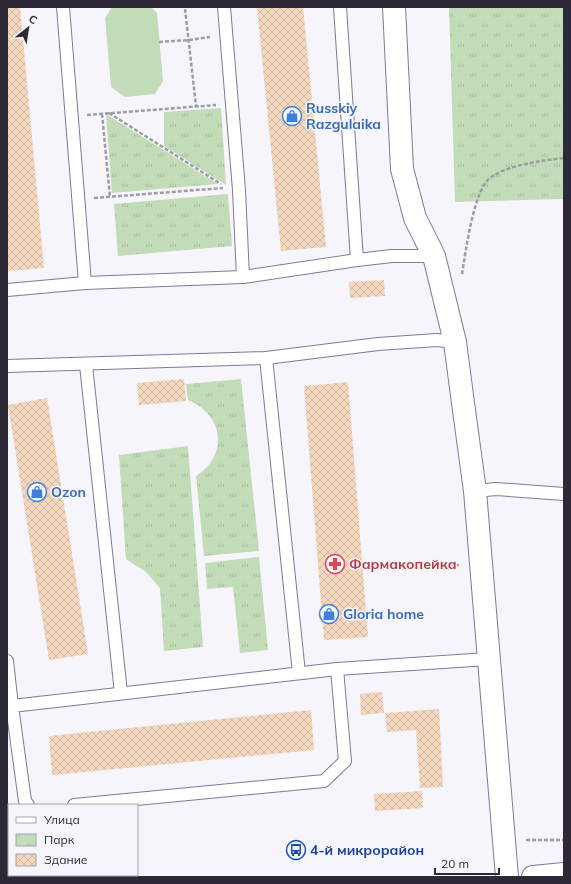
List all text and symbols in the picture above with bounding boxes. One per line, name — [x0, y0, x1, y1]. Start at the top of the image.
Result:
north arrow — [8, 8, 48, 48]
text: С — [26, 11, 40, 28]
place label: Russkiy Razgulaika — [306, 99, 381, 133]
shop icon: Russkiy Razgulaika — [281, 105, 303, 127]
shop icon: Ozon — [26, 481, 48, 503]
place label: Ozon — [51, 483, 86, 501]
pharmacy icon: Фармакопейка — [324, 553, 346, 575]
place label: Фармакопейка — [349, 555, 457, 573]
shop icon: Gloria home — [318, 603, 340, 625]
place label: Gloria home — [343, 605, 424, 623]
legend — [8, 804, 138, 876]
text: Улица — [43, 812, 80, 827]
text: Парк — [44, 832, 75, 847]
bus stop icon: 4-й микрорайон — [285, 839, 307, 861]
place label: 4-й микрорайон — [310, 841, 424, 859]
scale bar — [435, 850, 499, 876]
text: Здание — [44, 852, 88, 867]
text: 20 m — [441, 856, 469, 871]

